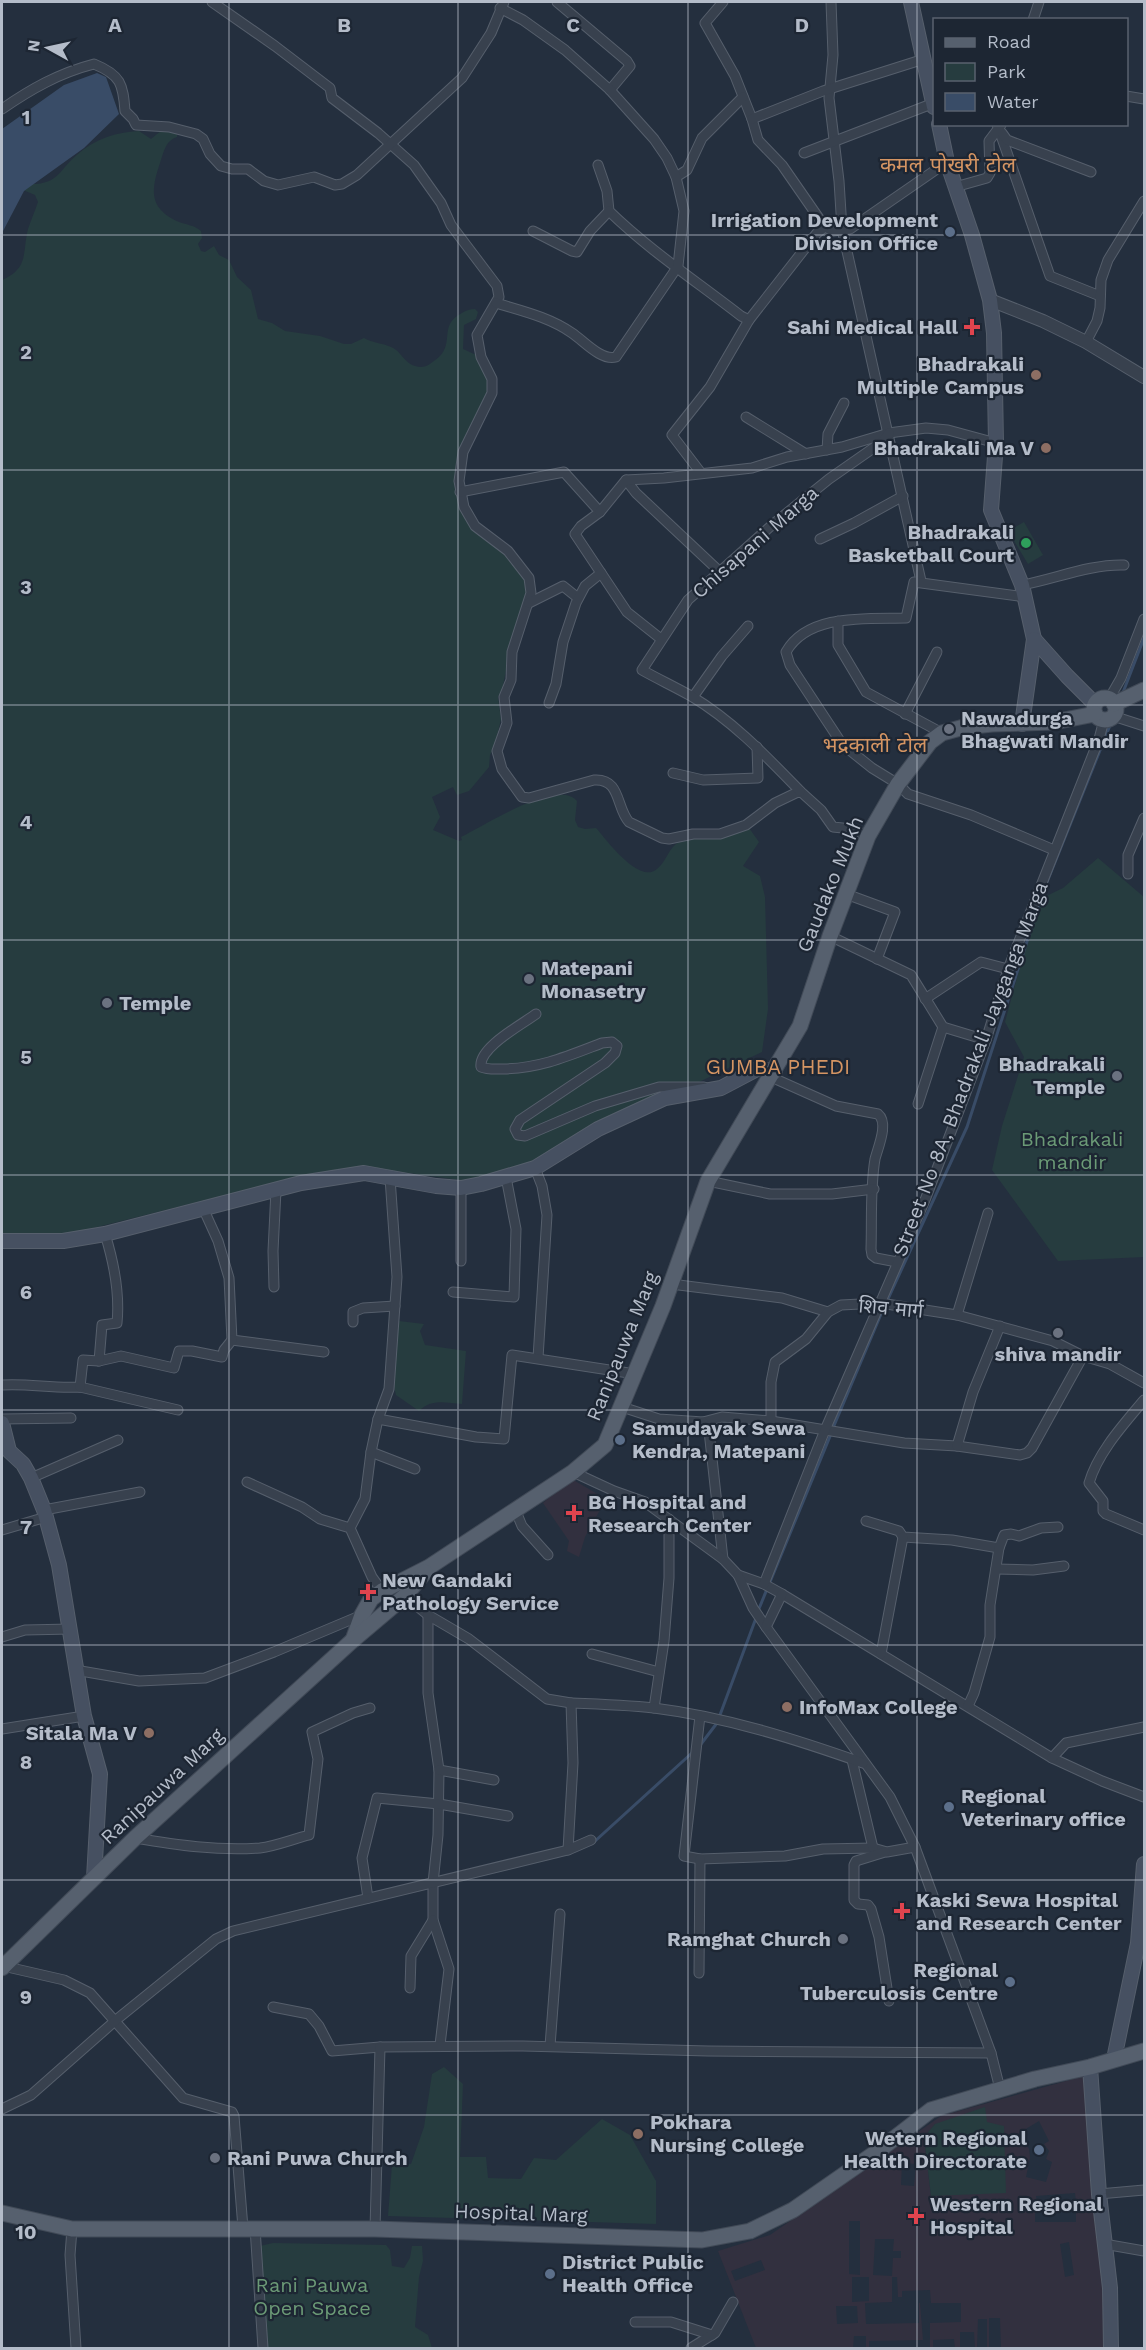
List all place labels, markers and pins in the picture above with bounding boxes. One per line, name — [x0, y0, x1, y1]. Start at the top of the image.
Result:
place label: Irrigation Development Division Office — [711, 208, 938, 255]
marker: Irrigation Development Division Office — [943, 225, 957, 239]
place label: Sahi Medical Hall — [787, 315, 958, 339]
marker: Sahi Medical Hall — [963, 318, 981, 336]
place label: Bhadrakali Multiple Campus — [857, 352, 1024, 399]
marker: Bhadrakali Multiple Campus — [1029, 368, 1043, 382]
place label: Bhadrakali Ma V — [873, 436, 1034, 460]
marker: Bhadrakali Ma V — [1039, 441, 1053, 455]
place label: Bhadrakali Basketball Court — [848, 520, 1014, 567]
marker: Bhadrakali Basketball Court — [1019, 536, 1033, 550]
place label: Nawadurga Bhagwati Mandir — [961, 706, 1129, 753]
marker: Nawadurga Bhagwati Mandir — [942, 722, 956, 736]
place label: Matepani Monasetry — [541, 956, 646, 1003]
marker: Matepani Monasetry — [522, 972, 536, 986]
place label: Temple — [119, 991, 191, 1015]
marker: Temple — [100, 996, 114, 1010]
place label: Bhadrakali Temple — [999, 1052, 1105, 1099]
marker: Bhadrakali Temple — [1110, 1069, 1124, 1083]
marker: shiva mandir — [1051, 1326, 1065, 1340]
place label: shiva mandir — [995, 1342, 1122, 1366]
place label: Samudayak Sewa Kendra, Matepani — [632, 1416, 806, 1463]
marker: Samudayak Sewa Kendra, Matepani — [613, 1433, 627, 1447]
place label: BG Hospital and Research Center — [588, 1490, 752, 1537]
marker: BG Hospital and Research Center — [565, 1504, 583, 1522]
place label: New Gandaki Pathology Service — [382, 1568, 559, 1615]
marker: New Gandaki Pathology Service — [359, 1583, 377, 1601]
place label: InfoMax College — [799, 1695, 958, 1719]
marker: InfoMax College — [780, 1700, 794, 1714]
place label: Sitala Ma V — [26, 1721, 137, 1745]
marker: Sitala Ma V — [142, 1726, 156, 1740]
place label: Regional Veterinary office — [961, 1784, 1126, 1831]
marker: Regional Veterinary office — [942, 1800, 956, 1814]
place label: Kaski Sewa Hospital and Research Center — [916, 1888, 1122, 1935]
marker: Kaski Sewa Hospital and Research Center — [893, 1902, 911, 1920]
place label: Ramghat Church — [667, 1927, 831, 1951]
marker: Ramghat Church — [836, 1932, 850, 1946]
place label: Regional Tuberculosis Centre — [800, 1958, 998, 2005]
marker: Regional Tuberculosis Centre — [1003, 1975, 1017, 1989]
place label: Pokhara Nursing College — [650, 2110, 804, 2157]
place label: Wetern Regional Health Directorate — [844, 2126, 1027, 2173]
marker: Pokhara Nursing College — [631, 2127, 645, 2141]
marker: Wetern Regional Health Directorate — [1032, 2143, 1046, 2157]
place label: Rani Puwa Church — [227, 2146, 408, 2170]
marker: Rani Puwa Church — [208, 2151, 222, 2165]
place label: Western Regional Hospital — [930, 2192, 1103, 2239]
marker: Western Regional Hospital — [907, 2207, 925, 2225]
place label: District Public Health Office — [562, 2250, 704, 2297]
marker: District Public Health Office — [543, 2267, 557, 2281]

